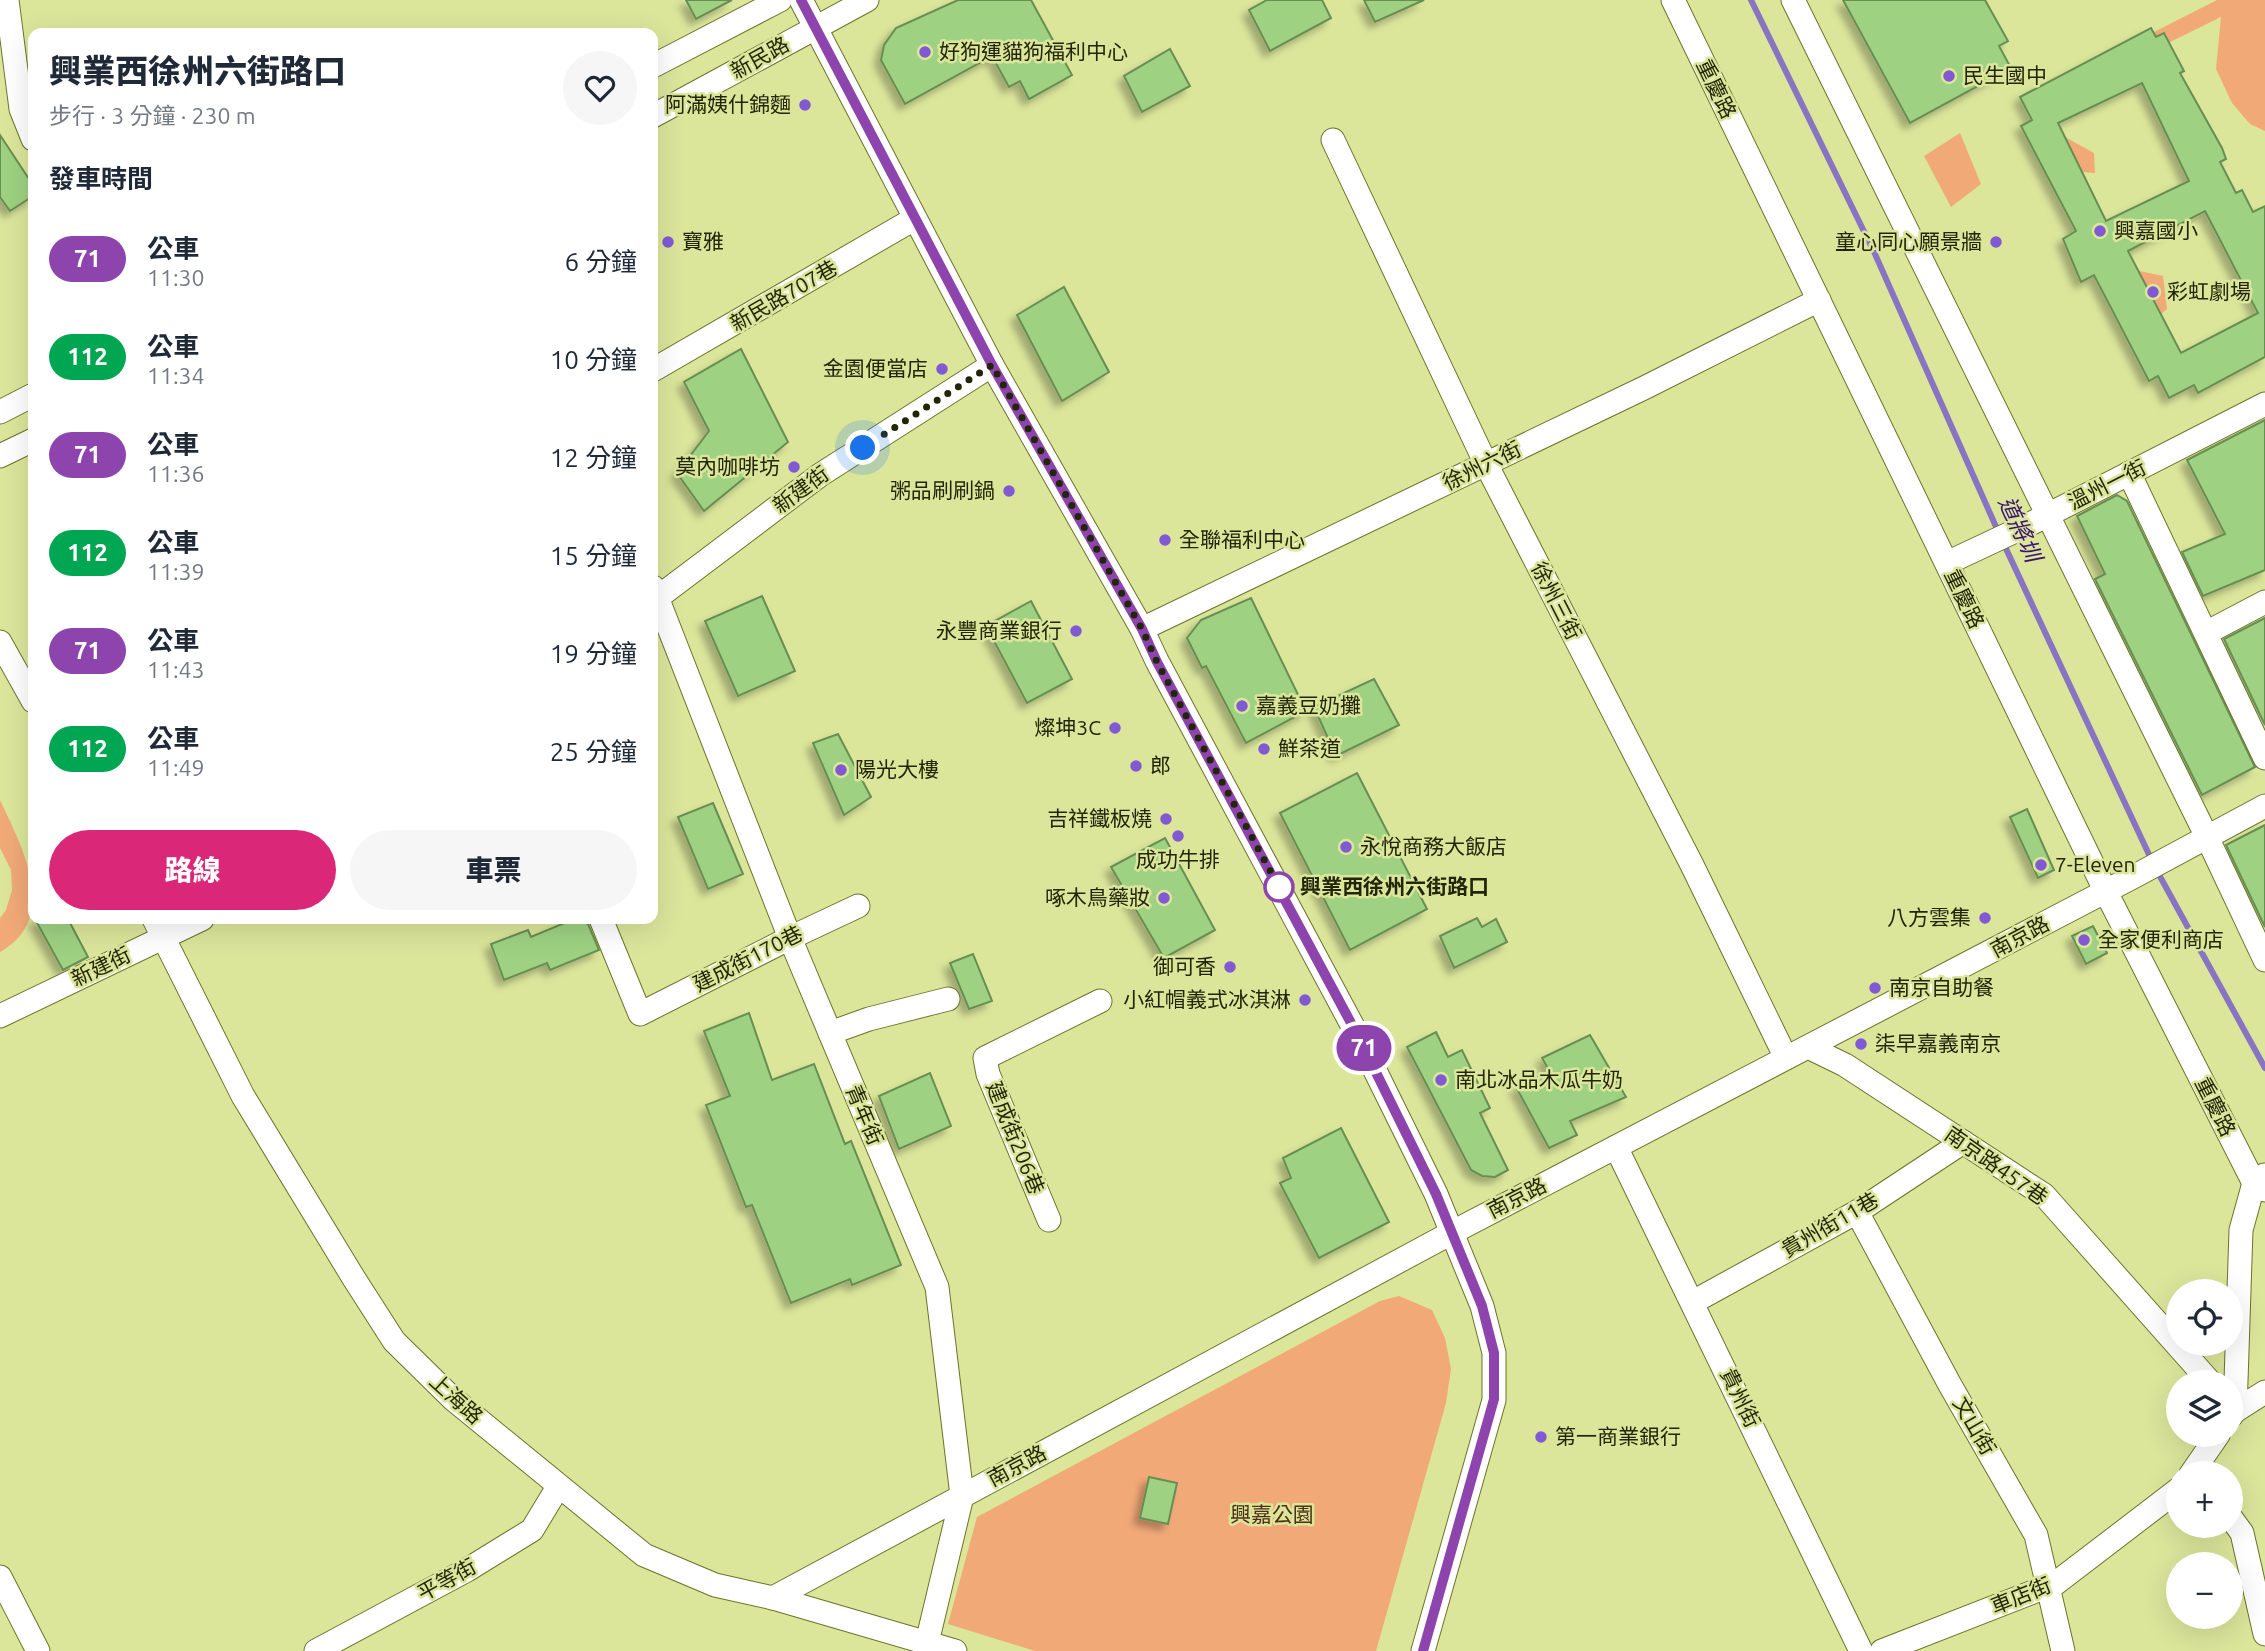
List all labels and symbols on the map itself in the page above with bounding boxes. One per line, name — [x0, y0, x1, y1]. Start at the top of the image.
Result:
street label: 新民路 — [726, 31, 793, 83]
place label: 好狗運貓狗福利中心 — [939, 39, 1128, 63]
marker: 好狗運貓狗福利中心 — [917, 44, 933, 60]
street label: 重慶路 — [1692, 55, 1741, 122]
place label: 民生國中 — [1963, 63, 2047, 87]
marker: 民生國中 — [1941, 68, 1957, 84]
place label: 阿滿姨什錦麵 — [665, 92, 791, 116]
marker: 阿滿姨什錦麵 — [797, 97, 813, 113]
place label: 興嘉國小 — [2114, 218, 2198, 242]
marker: 興嘉國小 — [2092, 223, 2108, 239]
place label: 寶雅 — [682, 229, 724, 253]
place label: 童心同心願景牆 — [1835, 229, 1982, 253]
marker: 寶雅 — [660, 234, 676, 250]
marker: 童心同心願景牆 — [1988, 234, 2004, 250]
street label: 新民路707巷 — [726, 255, 841, 335]
place label: 彩虹劇場 — [2167, 279, 2251, 303]
marker: 彩虹劇場 — [2145, 284, 2161, 300]
place label: 金園便當店 — [823, 356, 928, 380]
marker: 金園便當店 — [934, 361, 950, 377]
your location — [845, 430, 880, 465]
street label: 徐州六街 — [1439, 436, 1525, 494]
place label: 莫內咖啡坊 — [675, 454, 780, 478]
street label: 溫州一街 — [2064, 454, 2149, 514]
marker: 莫內咖啡坊 — [786, 459, 802, 475]
street label: 新建街 — [768, 461, 833, 517]
place label: 粥品刷刷鍋 — [890, 478, 995, 502]
marker: 粥品刷刷鍋 — [1001, 483, 1017, 499]
water label: 道將圳 — [1995, 492, 2048, 568]
place label: 全聯福利中心 — [1179, 527, 1305, 551]
marker: 全聯福利中心 — [1157, 532, 1173, 548]
street label: 徐州三街 — [1527, 558, 1587, 643]
street label: 重慶路 — [1940, 565, 1989, 632]
place label: 永豐商業銀行 — [936, 618, 1062, 642]
marker: 永豐商業銀行 — [1068, 623, 1084, 639]
place label: 嘉義豆奶攤 — [1256, 693, 1361, 717]
marker: 嘉義豆奶攤 — [1234, 698, 1250, 714]
place label: 燦坤3C — [1034, 715, 1101, 739]
marker: 燦坤3C — [1107, 720, 1123, 736]
place label: 鮮茶道 — [1278, 736, 1341, 760]
marker: 鮮茶道 — [1256, 741, 1272, 757]
place label: 郎 — [1150, 753, 1171, 777]
place label: 陽光大樓 — [855, 757, 939, 781]
marker: 郎 — [1128, 758, 1144, 774]
marker: 陽光大樓 — [833, 762, 849, 778]
place label: 吉祥鐵板燒 — [1047, 806, 1152, 830]
marker: 吉祥鐵板燒 — [1158, 811, 1174, 827]
marker: 成功牛排 — [1170, 828, 1186, 844]
place label: 永悅商務大飯店 — [1360, 834, 1507, 858]
marker: 永悅商務大飯店 — [1338, 839, 1354, 855]
place label: 成功牛排 — [1136, 847, 1220, 871]
place label: 7-Eleven — [2055, 852, 2136, 876]
marker: 7-Eleven — [2033, 857, 2049, 873]
marker: 興業西徐州六街路口 — [1264, 872, 1294, 902]
place label: 興業西徐州六街路口 — [1300, 874, 1489, 898]
place label: 啄木鳥藥妝 — [1045, 885, 1150, 909]
marker: 啄木鳥藥妝 — [1156, 890, 1172, 906]
place label: 八方雲集 — [1887, 905, 1971, 929]
marker: 八方雲集 — [1977, 910, 1993, 926]
street label: 南京路 — [1986, 911, 2053, 962]
street label: 建成街170巷 — [689, 920, 806, 996]
place label: 全家便利商店 — [2098, 927, 2224, 951]
marker: 全家便利商店 — [2076, 932, 2092, 948]
street label: 新建街 — [67, 942, 134, 991]
place label: 御可香 — [1153, 954, 1216, 978]
marker: 御可香 — [1222, 959, 1238, 975]
place label: 南京自助餐 — [1889, 975, 1994, 999]
marker: 南京自助餐 — [1867, 980, 1883, 996]
place label: 小紅帽義式冰淇淋 — [1123, 987, 1291, 1011]
marker: 小紅帽義式冰淇淋 — [1297, 992, 1313, 1008]
line badge: 71 — [1332, 1025, 1396, 1071]
place label: 柒早嘉義南京 — [1875, 1031, 2001, 1055]
marker: 柒早嘉義南京 — [1853, 1036, 1869, 1052]
place label: 南北冰品木瓜牛奶 — [1455, 1067, 1623, 1091]
marker: 南北冰品木瓜牛奶 — [1433, 1072, 1449, 1088]
street label: 重慶路 — [2191, 1073, 2241, 1140]
street label: 建成街206巷 — [982, 1078, 1049, 1198]
street label: 青年街 — [842, 1081, 888, 1148]
street label: 南京路457巷 — [1941, 1121, 2052, 1209]
street label: 南京路 — [1483, 1172, 1550, 1222]
street label: 貴州街11巷 — [1777, 1187, 1882, 1261]
street label: 貴州街 — [1716, 1364, 1765, 1431]
street label: 上海路 — [425, 1368, 488, 1428]
street label: 文山街 — [1949, 1392, 2001, 1459]
place label: 第一商業銀行 — [1555, 1424, 1681, 1448]
marker: 第一商業銀行 — [1533, 1429, 1549, 1445]
street label: 南京路 — [983, 1440, 1050, 1491]
park label: 興嘉公園 — [1230, 1502, 1314, 1526]
street label: 平等街 — [413, 1553, 480, 1605]
street label: 車店街 — [1987, 1572, 2054, 1618]

